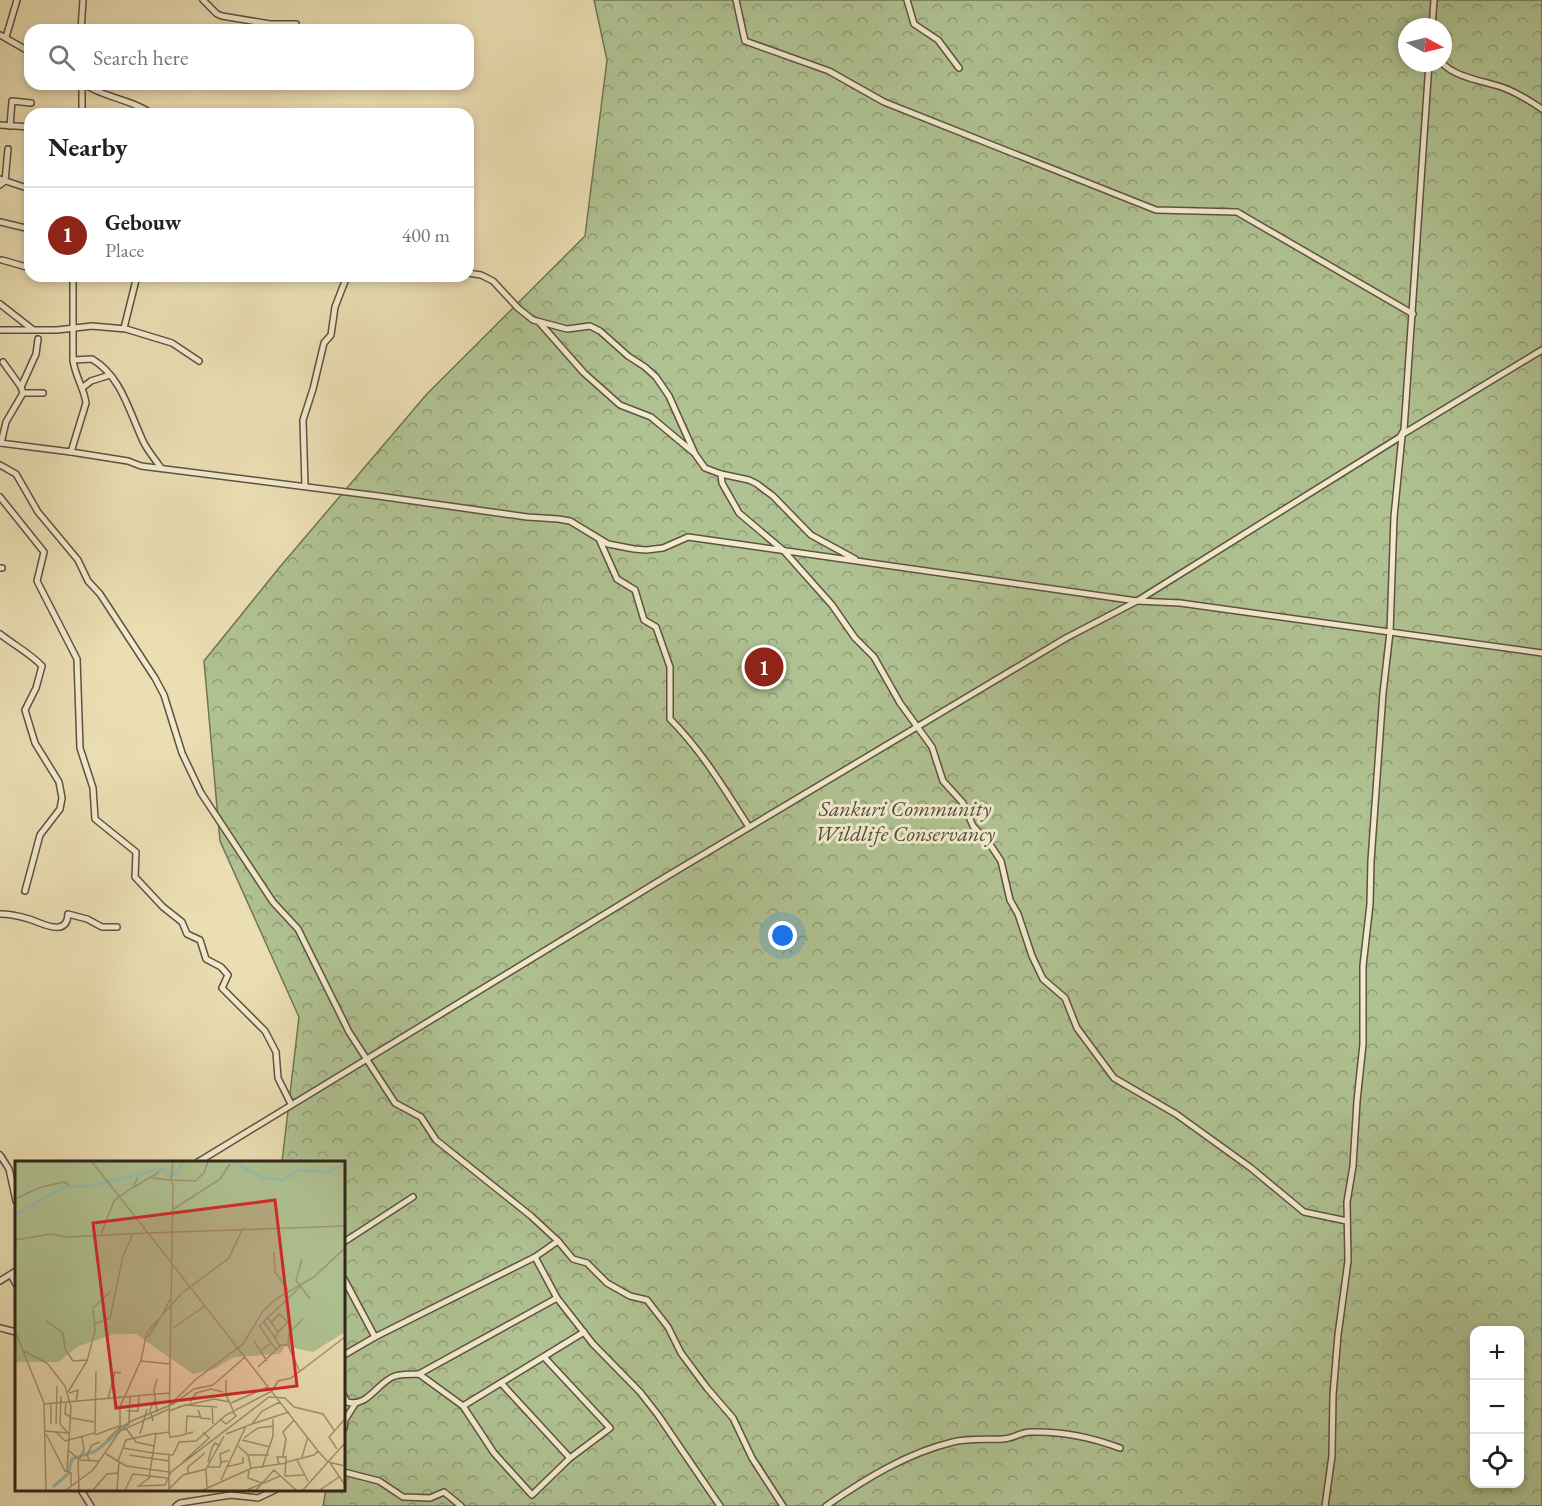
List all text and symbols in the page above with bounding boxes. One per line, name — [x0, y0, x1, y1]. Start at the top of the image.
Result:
north arrow — [1398, 18, 1452, 72]
search box — [24, 24, 474, 90]
icon: search — [45, 41, 78, 74]
text: Search here — [93, 43, 188, 72]
text: Nearby — [48, 130, 128, 164]
text: Gebouw — [105, 208, 181, 237]
text: 1 — [62, 222, 73, 248]
text: 400 m — [402, 222, 450, 248]
text: Place — [105, 237, 144, 263]
pin: 1 — [744, 644, 783, 690]
park label: Sankuri Community Wildlife Conservancy — [815, 794, 995, 848]
your location — [768, 921, 797, 950]
inset map — [15, 1161, 345, 1491]
map controls — [1470, 1326, 1524, 1488]
button: + — [1470, 1326, 1524, 1380]
button: − — [1470, 1380, 1524, 1434]
button: locate — [1470, 1434, 1524, 1488]

